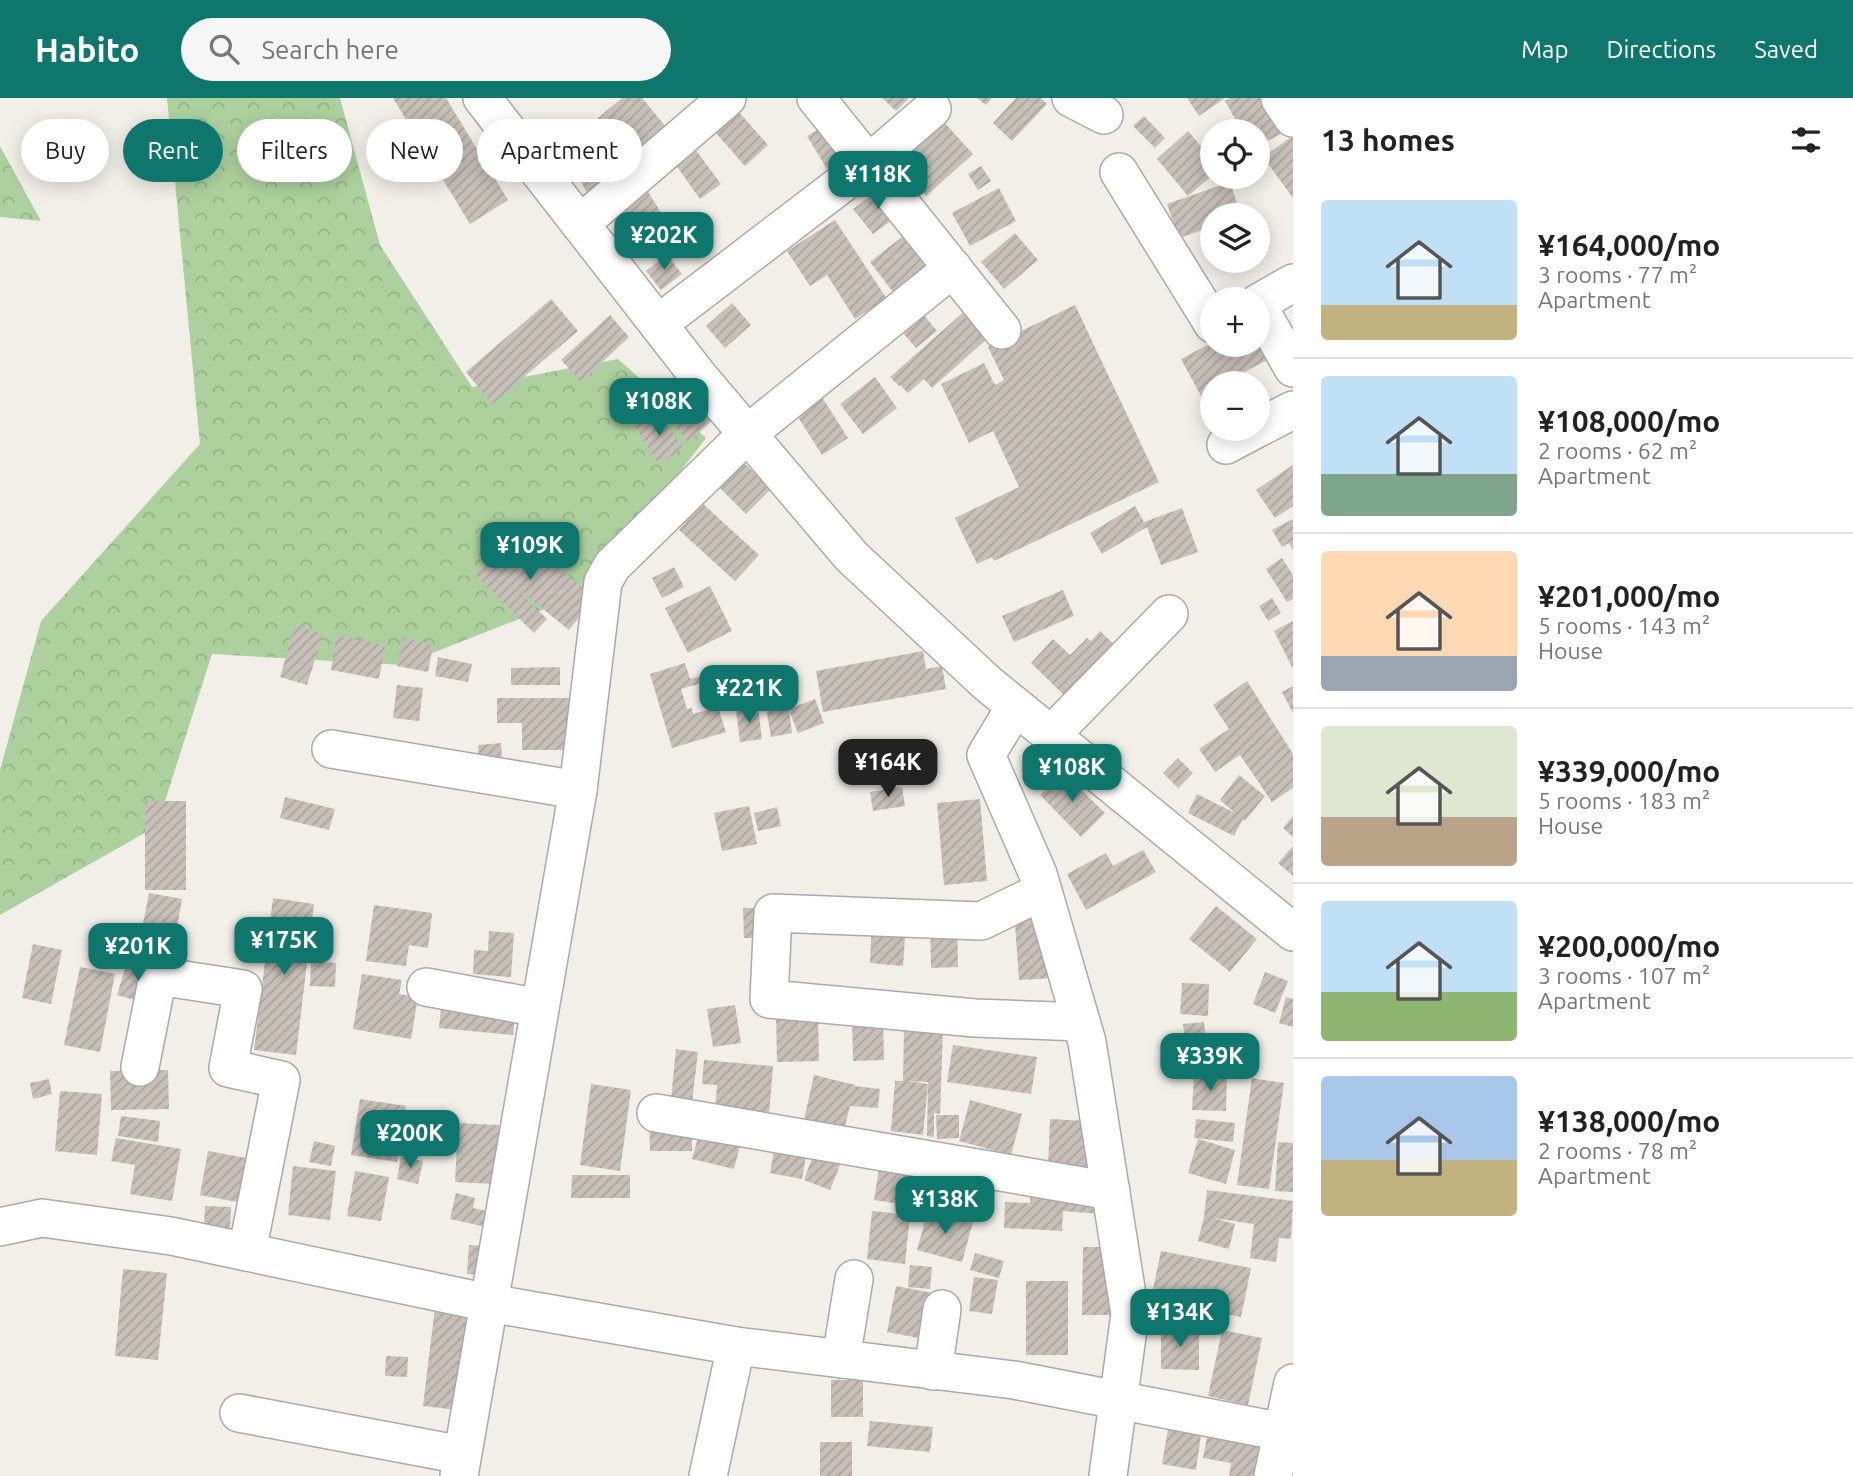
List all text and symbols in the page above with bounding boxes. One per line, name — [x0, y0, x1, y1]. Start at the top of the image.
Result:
search box — [181, 18, 671, 81]
icon: search — [205, 30, 243, 68]
text: Habito — [35, 31, 139, 68]
text: Search here — [261, 35, 399, 64]
text: Map — [1521, 36, 1568, 63]
text: Directions — [1606, 36, 1716, 63]
text: Saved — [1754, 36, 1818, 63]
chip: Buy — [21, 119, 109, 182]
chip: Rent — [123, 119, 223, 182]
chip: Filters — [237, 119, 352, 182]
chip: New — [366, 119, 463, 182]
chip: Apartment — [477, 119, 642, 182]
map controls — [1200, 119, 1270, 441]
button: locate — [1200, 119, 1270, 189]
icon: filters — [1787, 121, 1825, 159]
text: 13 homes — [1321, 123, 1455, 157]
pin: ¥118K — [829, 152, 927, 211]
text: ¥118K — [844, 161, 912, 186]
button: layers — [1200, 203, 1270, 273]
pin: ¥202K — [615, 212, 713, 272]
text: ¥202K — [630, 222, 698, 247]
icon: home — [1377, 228, 1461, 312]
text: ¥164,000/mo — [1538, 228, 1720, 262]
text: 3 rooms · 77 m² — [1538, 262, 1697, 287]
button: + — [1200, 287, 1270, 357]
text: Apartment — [1538, 287, 1651, 312]
button: − — [1200, 371, 1270, 441]
pin: ¥108K — [610, 378, 708, 438]
text: ¥108K — [625, 388, 693, 413]
icon: home — [1377, 404, 1461, 488]
text: ¥108,000/mo — [1538, 404, 1720, 438]
text: 2 rooms · 62 m² — [1538, 438, 1697, 463]
text: Apartment — [1538, 463, 1651, 488]
pin: ¥109K — [481, 522, 579, 582]
text: ¥109K — [496, 532, 564, 557]
icon: home — [1377, 579, 1461, 663]
text: ¥201,000/mo — [1538, 579, 1720, 613]
text: 5 rooms · 143 m² — [1538, 613, 1710, 638]
text: House — [1538, 638, 1603, 663]
pin: ¥221K — [700, 666, 798, 725]
text: ¥221K — [715, 675, 783, 700]
pin: ¥164K — [839, 740, 937, 799]
pin: ¥108K — [1023, 744, 1121, 804]
text: ¥164K — [854, 749, 922, 774]
text: ¥108K — [1038, 754, 1106, 779]
icon: home — [1377, 754, 1461, 838]
text: ¥339,000/mo — [1538, 754, 1720, 788]
text: 5 rooms · 183 m² — [1538, 788, 1710, 813]
text: House — [1538, 813, 1603, 838]
pin: ¥175K — [235, 918, 333, 977]
pin: ¥201K — [89, 924, 187, 983]
text: ¥175K — [250, 927, 318, 952]
icon: home — [1377, 929, 1461, 1013]
text: ¥200,000/mo — [1538, 929, 1720, 963]
text: ¥201K — [104, 933, 172, 958]
text: 3 rooms · 107 m² — [1538, 963, 1710, 988]
text: Apartment — [1538, 988, 1651, 1013]
pin: ¥339K — [1161, 1034, 1259, 1093]
text: ¥339K — [1176, 1043, 1244, 1068]
icon: home — [1377, 1104, 1461, 1188]
text: ¥138,000/mo — [1538, 1104, 1720, 1138]
pin: ¥200K — [361, 1110, 459, 1170]
text: ¥200K — [376, 1120, 444, 1145]
text: 2 rooms · 78 m² — [1538, 1138, 1697, 1163]
text: Apartment — [1538, 1163, 1651, 1188]
pin: ¥138K — [896, 1176, 994, 1236]
text: ¥138K — [911, 1186, 979, 1211]
pin: ¥134K — [1131, 1290, 1229, 1349]
text: ¥134K — [1146, 1299, 1214, 1324]

